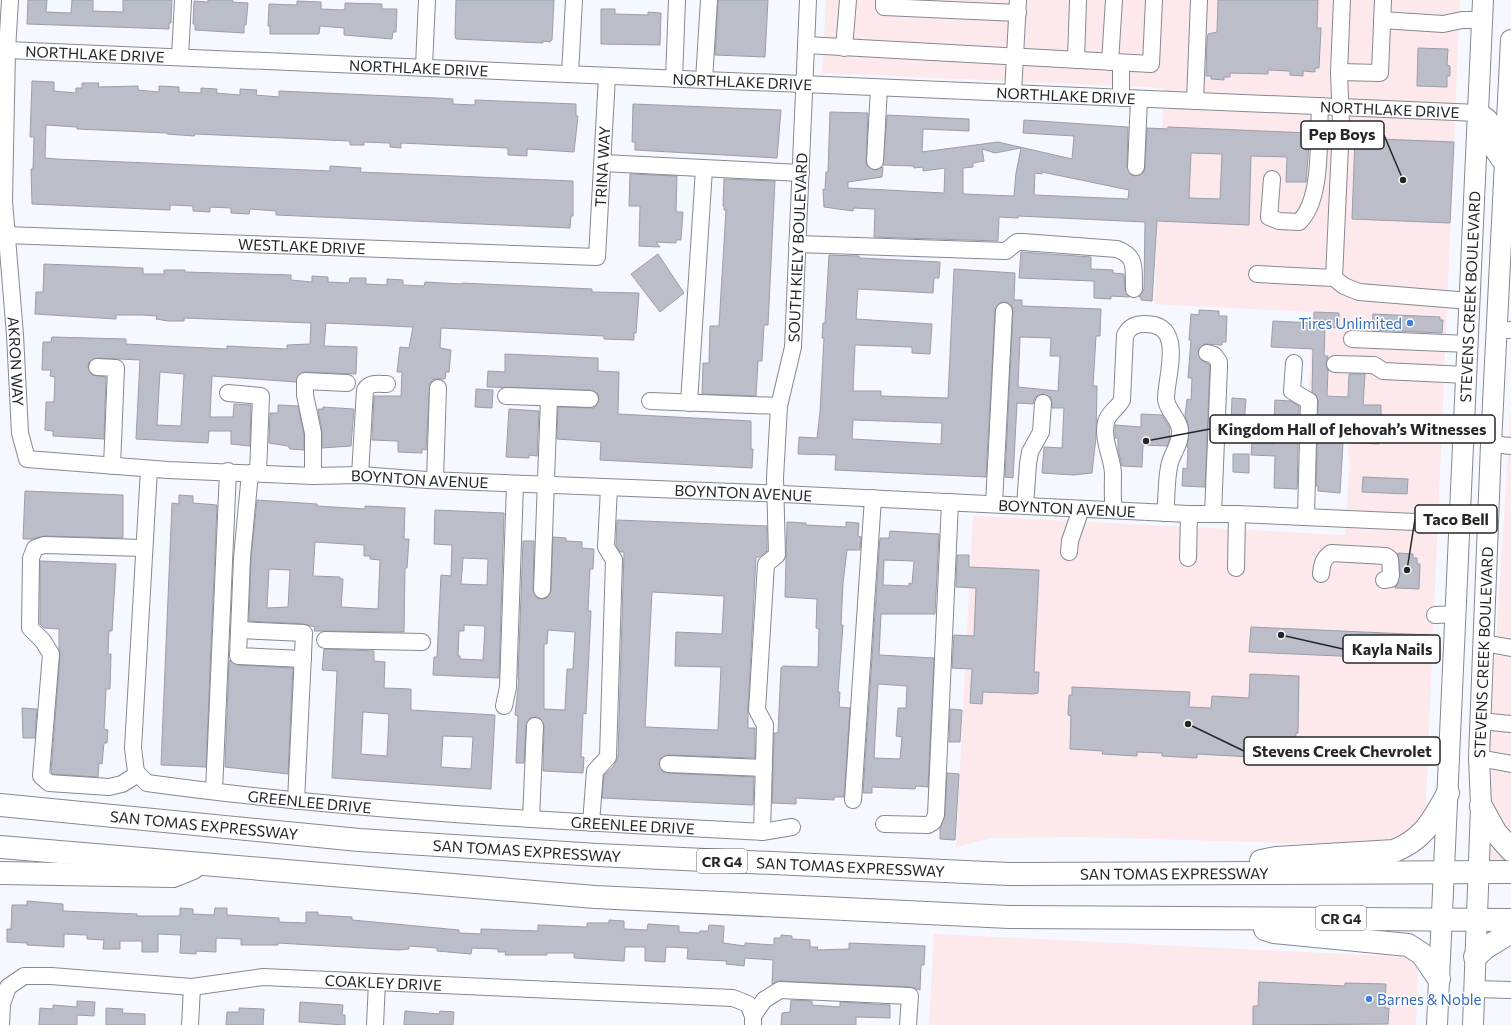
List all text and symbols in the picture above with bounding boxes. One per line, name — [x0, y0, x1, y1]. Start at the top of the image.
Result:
street label: NORTHLAKE DRIVE — [25, 42, 165, 66]
street label: NORTHLAKE DRIVE — [349, 56, 489, 80]
street label: NORTHLAKE DRIVE — [672, 70, 813, 93]
street label: NORTHLAKE DRIVE — [996, 83, 1136, 107]
street label: NORTHLAKE DRIVE — [1320, 97, 1460, 121]
callout: Pep Boys — [1301, 121, 1384, 149]
text: Pep Boys — [1309, 124, 1375, 143]
street label: TRINA WAY — [591, 125, 613, 208]
street label: SOUTH KIELY BOULEVARD — [784, 152, 810, 343]
street label: STEVENS CREEK BOULEVARD — [1456, 191, 1483, 403]
street label: WESTLAKE DRIVE — [238, 235, 366, 257]
place label: Tires Unlimited — [1298, 314, 1402, 332]
street label: AKRON WAY — [5, 316, 28, 407]
marker: Tires Unlimited — [1405, 318, 1415, 328]
callout: Kingdom Hall of Jehovah’s Witnesses — [1210, 415, 1495, 443]
text: Kingdom Hall of Jehovah’s Witnesses — [1218, 419, 1486, 438]
street label: BOYNTON AVENUE — [351, 466, 489, 491]
street label: BOYNTON AVENUE — [674, 481, 813, 505]
street label: BOYNTON AVENUE — [998, 496, 1136, 520]
callout: Taco Bell — [1415, 505, 1497, 533]
text: Taco Bell — [1423, 509, 1489, 528]
street label: STEVENS CREEK BOULEVARD — [1470, 546, 1496, 758]
callout: Kayla Nails — [1343, 635, 1440, 663]
text: Kayla Nails — [1352, 639, 1432, 658]
callout: Stevens Creek Chevrolet — [1244, 737, 1440, 765]
text: Stevens Creek Chevrolet — [1252, 741, 1432, 760]
street label: GREENLEE DRIVE — [247, 787, 372, 816]
street label: SAN TOMAS EXPRESSWAY — [109, 807, 299, 843]
street label: GREENLEE DRIVE — [570, 813, 695, 837]
street label: SAN TOMAS EXPRESSWAY — [432, 836, 622, 865]
road number: CR G4 — [697, 849, 747, 873]
street label: SAN TOMAS EXPRESSWAY — [756, 853, 945, 880]
street label: SAN TOMAS EXPRESSWAY — [1080, 864, 1269, 883]
road number: CR G4 — [1316, 906, 1366, 930]
street label: COAKLEY DRIVE — [324, 971, 442, 994]
place label: Barnes & Noble — [1377, 990, 1482, 1008]
marker: Barnes & Noble — [1364, 994, 1374, 1004]

